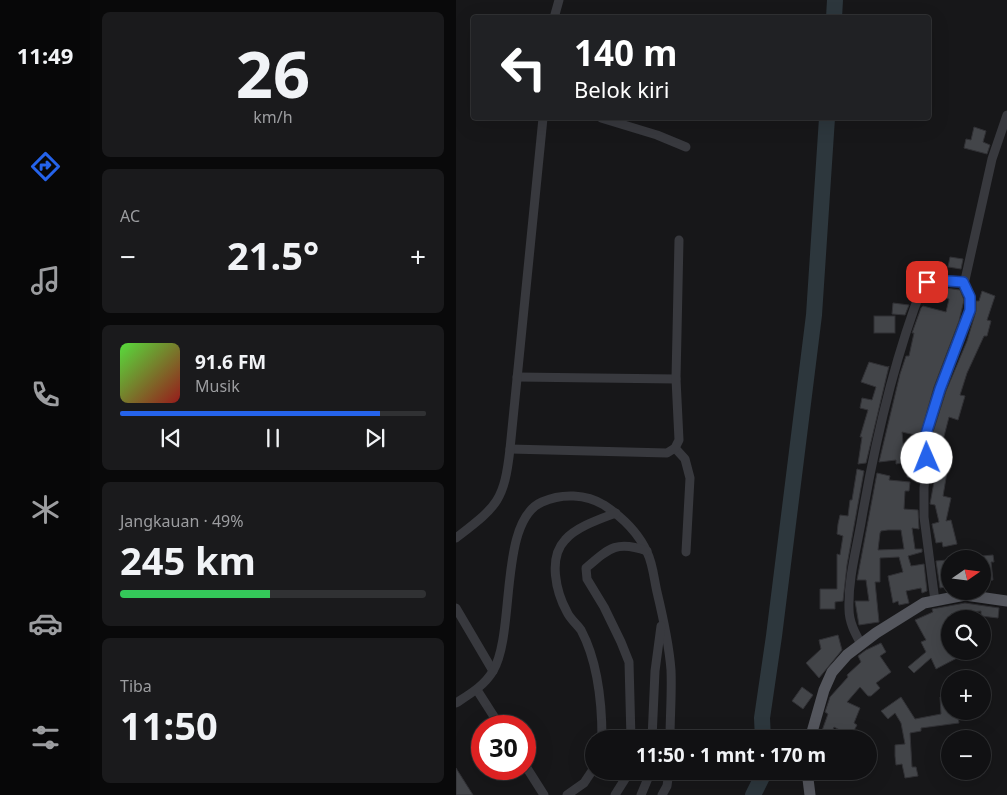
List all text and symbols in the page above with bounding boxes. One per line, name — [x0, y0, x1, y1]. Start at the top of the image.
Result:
text: 26 — [236, 29, 310, 117]
text: 140 m — [574, 29, 677, 76]
icon: left — [491, 35, 556, 100]
text: 11:49 — [17, 40, 73, 70]
text: Belok kiri — [574, 74, 669, 104]
text: km/h — [253, 106, 293, 128]
icon: directions — [28, 149, 63, 184]
text: AC — [120, 205, 140, 227]
text: 21.5° — [227, 229, 319, 281]
text: − — [120, 237, 136, 275]
text: + — [410, 237, 426, 275]
pin — [906, 261, 948, 303]
icon: music — [28, 263, 63, 298]
icon: arrive — [913, 268, 941, 296]
text: 91.6 FM — [195, 349, 266, 375]
text: Musik — [195, 375, 240, 397]
icon: phone — [28, 377, 63, 412]
icon: previous — [157, 424, 185, 452]
icon: pause — [259, 424, 287, 452]
icon: next — [361, 424, 389, 452]
position arrow — [900, 431, 952, 483]
icon: climate — [28, 492, 63, 527]
text: Jangkauan · 49% — [120, 510, 244, 532]
text: 245 km — [120, 534, 256, 586]
north arrow — [941, 550, 991, 600]
map controls — [941, 550, 991, 780]
icon: car — [28, 606, 63, 641]
button: search — [941, 610, 991, 660]
button: + — [941, 670, 991, 720]
text: Tiba — [120, 675, 152, 697]
text: 11:50 — [120, 699, 218, 751]
speed limit sign: 30 — [471, 715, 536, 780]
icon: filters — [28, 720, 63, 755]
button: − — [941, 730, 991, 780]
text: 11:50 · 1 mnt · 170 m — [636, 742, 826, 768]

